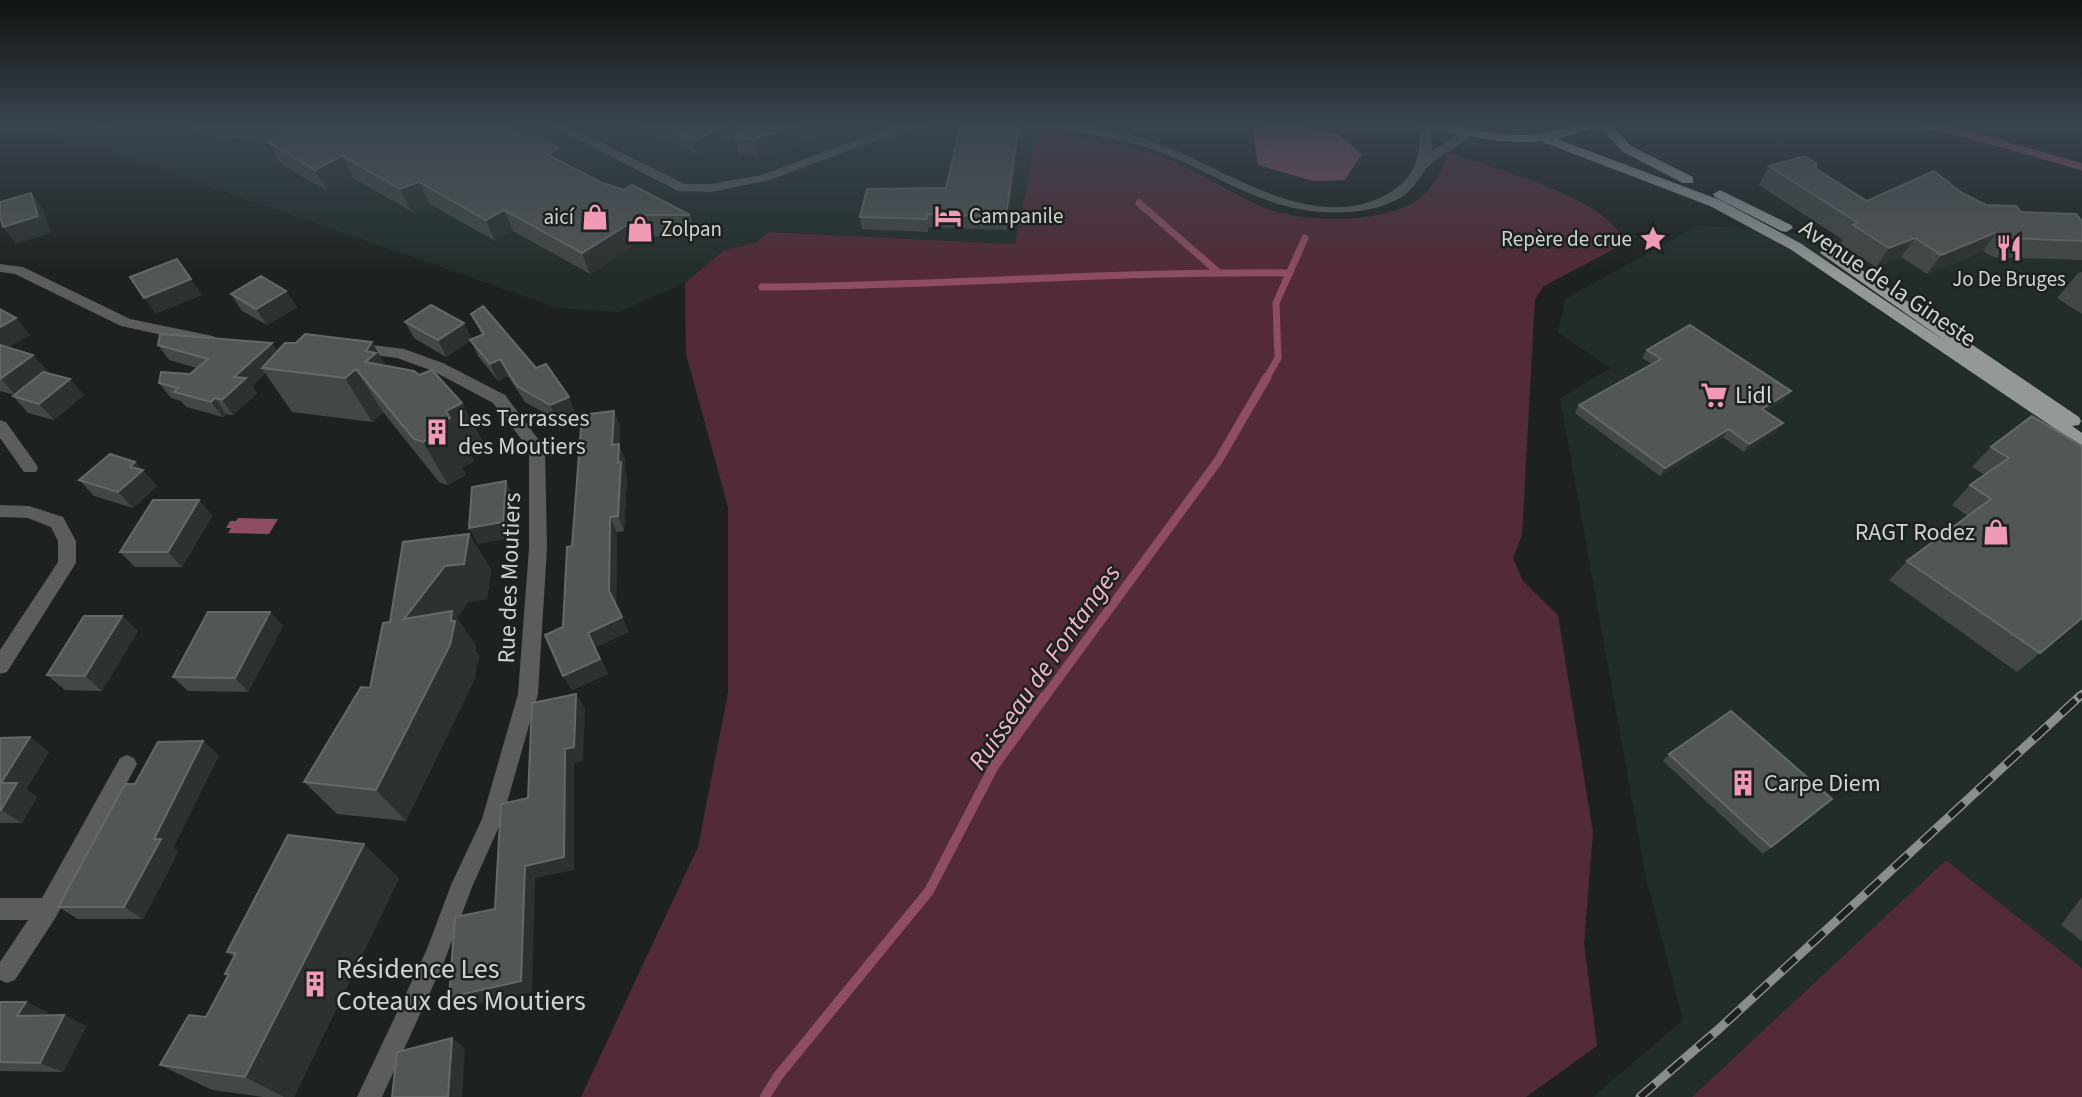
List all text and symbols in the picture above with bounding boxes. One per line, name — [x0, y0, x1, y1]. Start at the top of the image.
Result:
hotel icon: Campanile — [933, 201, 963, 231]
place label: Campanile — [969, 201, 1063, 231]
place label: aicí — [544, 202, 575, 232]
shop icon: aicí — [580, 202, 610, 232]
street label: Avenue de la Gineste — [1792, 211, 1983, 356]
shop icon: Zolpan — [625, 214, 655, 244]
place label: Zolpan — [661, 214, 722, 244]
place label: Repère de crue — [1501, 224, 1632, 254]
place icon: Repère de crue — [1638, 224, 1668, 254]
restaurant icon: Jo De Bruges — [1994, 233, 2024, 263]
place label: Jo De Bruges — [1952, 264, 2066, 294]
place label: Lidl — [1735, 378, 1772, 413]
supermarket icon: Lidl — [1699, 380, 1729, 410]
place label: Les Terrasses des Moutiers — [458, 401, 590, 464]
building icon: Les Terrasses des Moutiers — [422, 417, 452, 447]
street label: Rue des Moutiers — [489, 492, 530, 664]
place label: RAGT Rodez — [1855, 515, 1975, 550]
shop icon: RAGT Rodez — [1981, 517, 2011, 547]
water label: Ruisseau de Fontanges — [959, 557, 1129, 778]
place label: Carpe Diem — [1764, 766, 1881, 801]
building icon: Carpe Diem — [1728, 768, 1758, 798]
place label: Résidence Les Coteaux des Moutiers — [336, 949, 586, 1021]
building icon: Résidence Les Coteaux des Moutiers — [300, 969, 330, 999]

